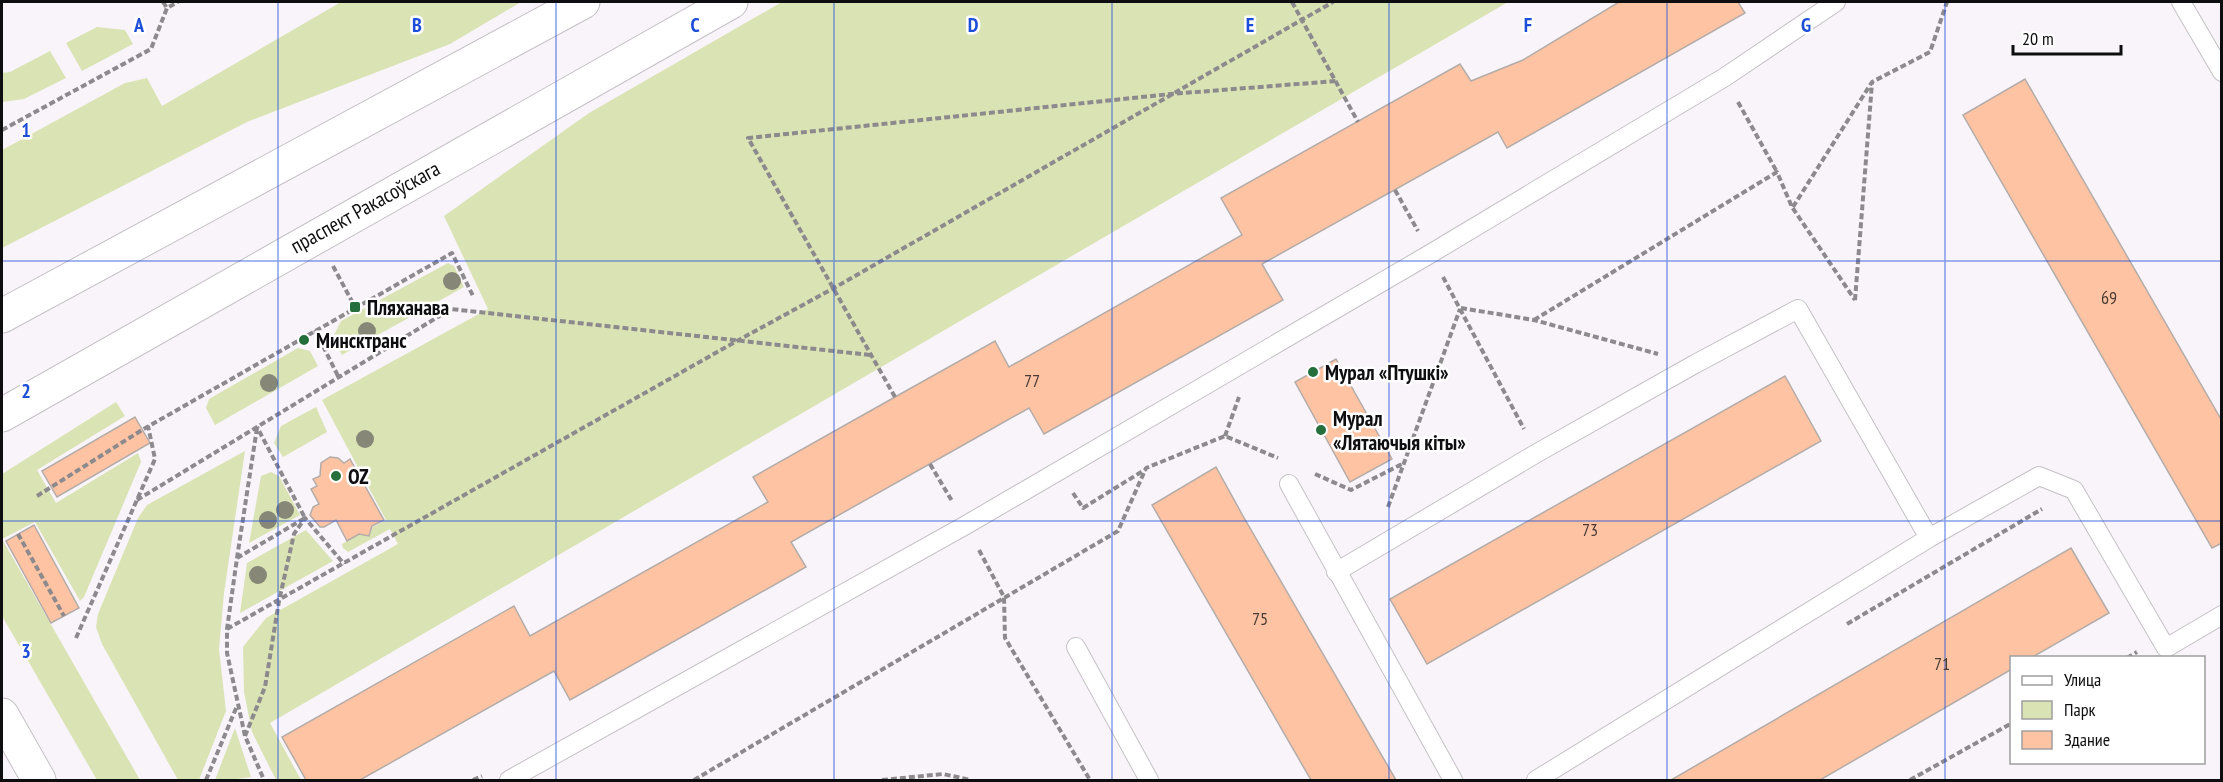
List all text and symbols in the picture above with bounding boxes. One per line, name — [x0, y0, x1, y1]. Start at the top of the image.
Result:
text: A — [133, 12, 145, 38]
text: B — [412, 12, 422, 38]
text: C — [690, 12, 700, 38]
text: D — [968, 12, 979, 38]
text: E — [1246, 12, 1254, 38]
text: F — [1524, 12, 1532, 38]
text: G — [1801, 12, 1811, 38]
scale bar — [2013, 18, 2121, 56]
text: 20 m — [2022, 27, 2054, 50]
text: 1 — [21, 117, 31, 143]
street label: праспект Ракасоўскага — [286, 155, 444, 259]
house number: 69 — [2101, 286, 2117, 309]
place label: Пляханава — [367, 294, 450, 321]
marker: Пляханава — [348, 300, 362, 314]
place label: Минсктранс — [316, 327, 407, 354]
marker: Минсктранс — [297, 333, 311, 347]
place label: Мурал «Птушкі» — [1325, 359, 1449, 386]
marker: Мурал «Птушкі» — [1306, 365, 1320, 379]
house number: 77 — [1024, 369, 1040, 392]
text: 2 — [21, 378, 31, 404]
place label: Мурал «Лятаючыя кіты» — [1333, 405, 1466, 456]
marker: Мурал «Лятаючыя кіты» — [1314, 423, 1328, 437]
place label: OZ — [348, 463, 369, 490]
marker: OZ — [329, 469, 343, 483]
house number: 73 — [1582, 518, 1598, 541]
house number: 75 — [1252, 607, 1268, 630]
text: 3 — [21, 638, 31, 664]
house number: 71 — [1934, 652, 1950, 675]
legend — [2010, 656, 2205, 764]
text: Улица — [2064, 668, 2101, 691]
text: Парк — [2064, 698, 2095, 721]
text: Здание — [2064, 728, 2110, 751]

